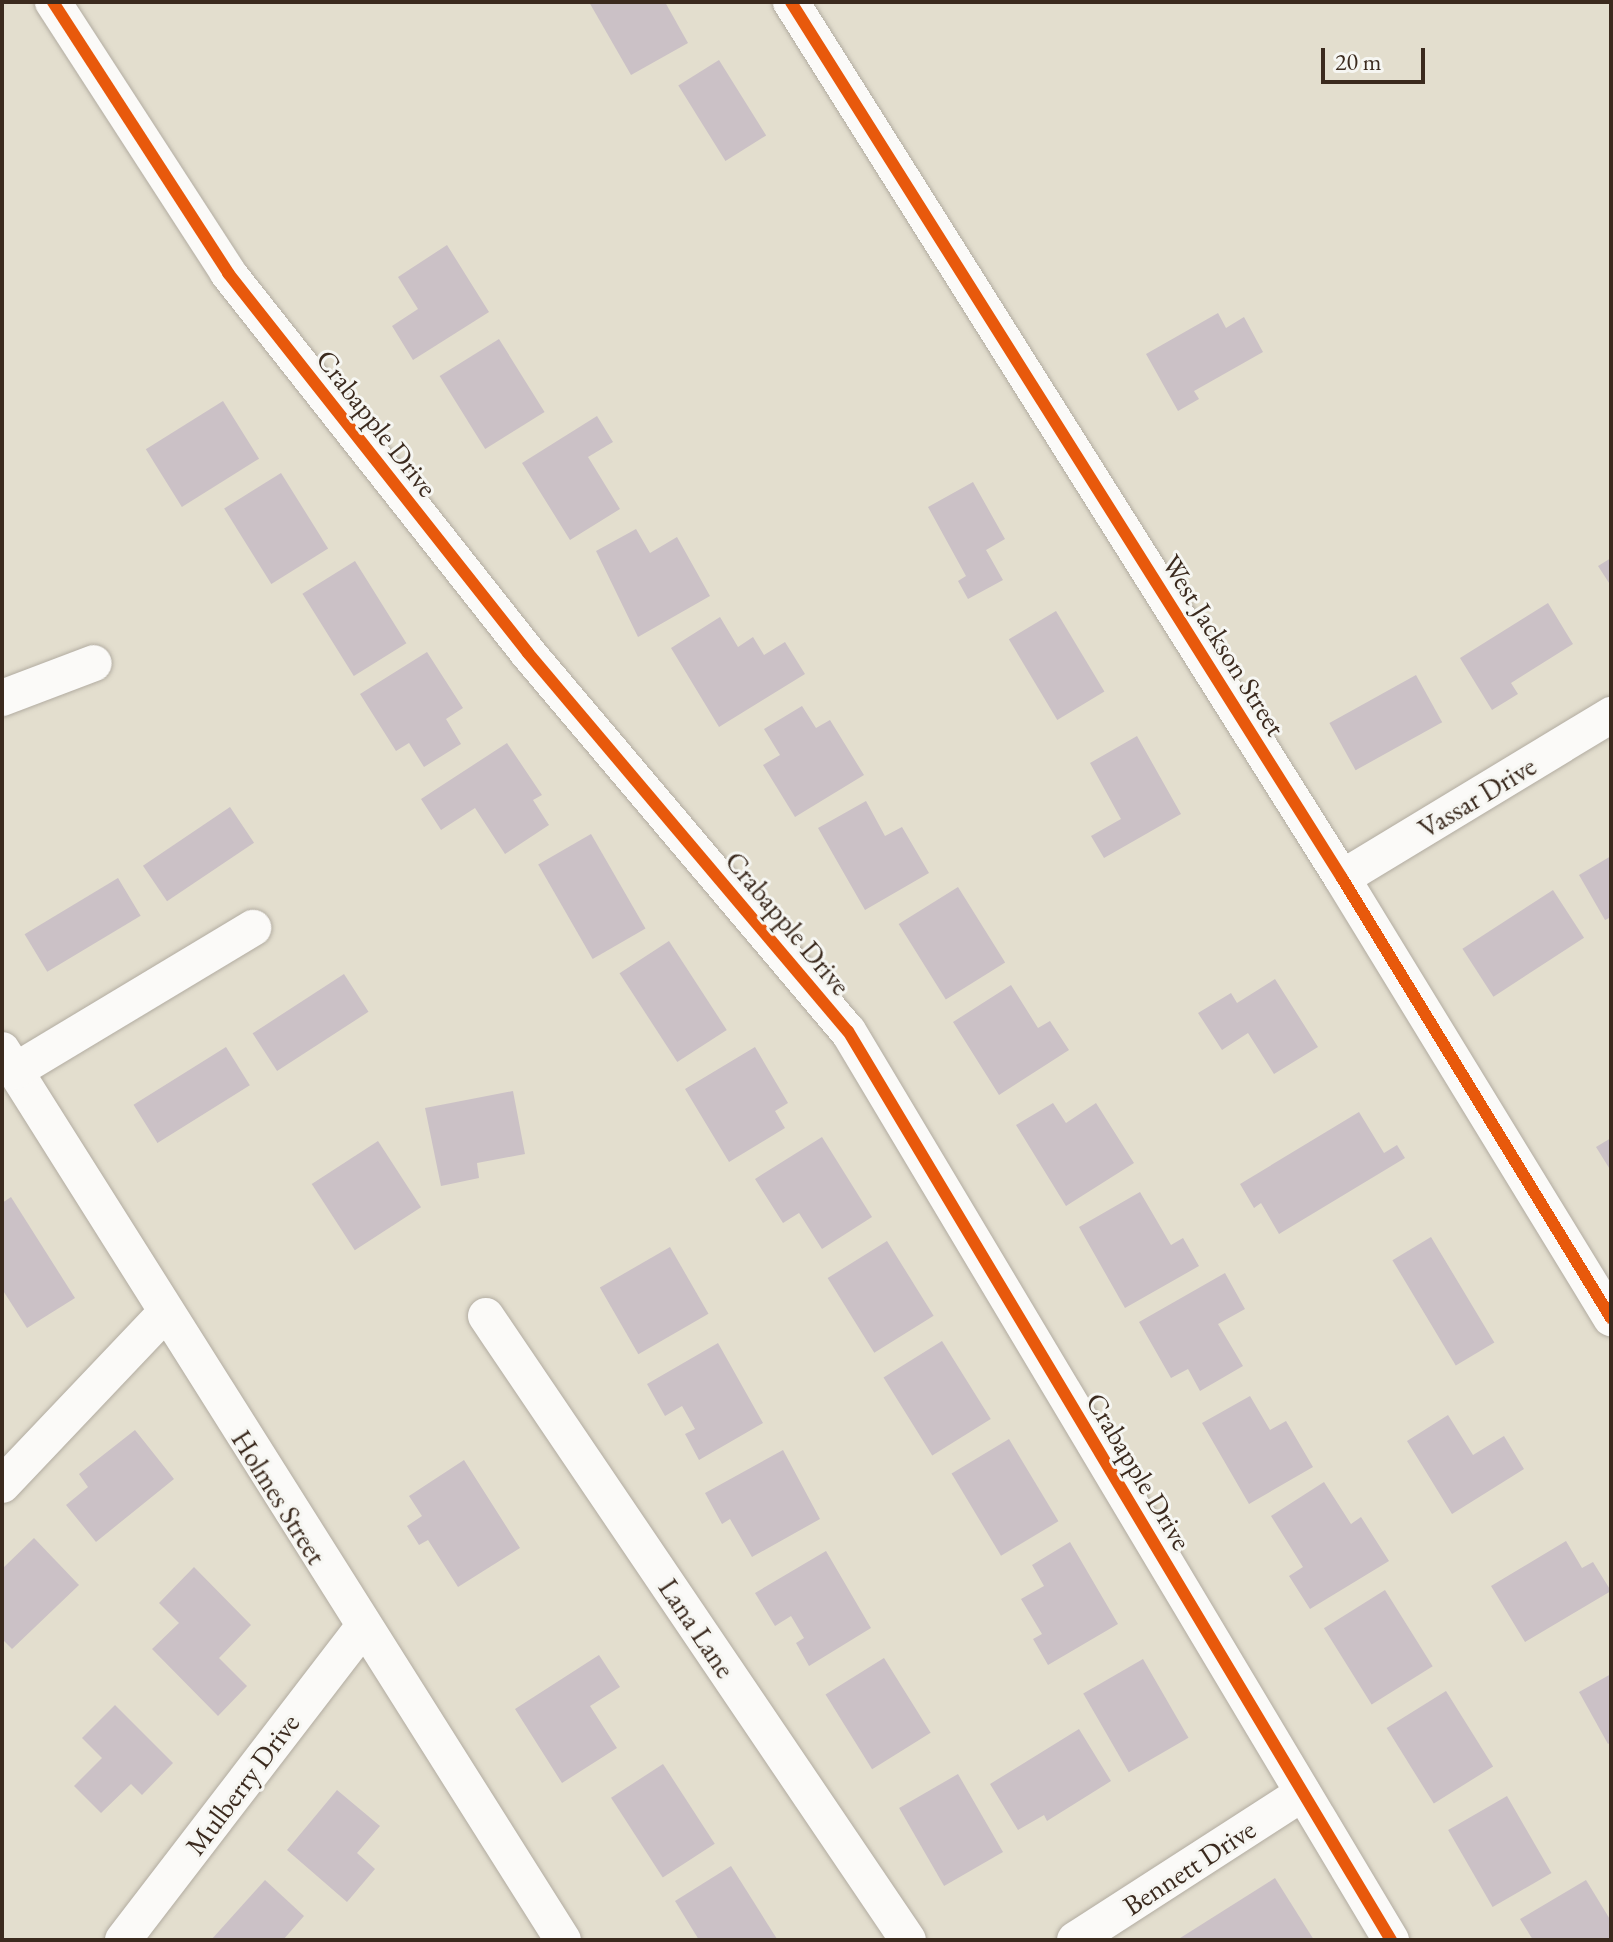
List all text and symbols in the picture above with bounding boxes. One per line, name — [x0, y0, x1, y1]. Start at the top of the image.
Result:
scale bar — [1325, 32, 1429, 82]
text: 20 m — [1335, 46, 1382, 77]
street label: Crabapple Drive — [309, 343, 445, 503]
street label: West Jackson Street — [1155, 548, 1293, 742]
street label: Vassar Drive — [1412, 749, 1542, 845]
street label: Crabapple Drive — [718, 844, 858, 1002]
street label: Crabapple Drive — [1079, 1386, 1199, 1556]
street label: Holmes Street — [225, 1424, 333, 1570]
street label: Lana Lane — [652, 1572, 742, 1684]
street label: Mulberry Drive — [178, 1707, 306, 1861]
street label: Bennett Drive — [1117, 1812, 1261, 1922]

